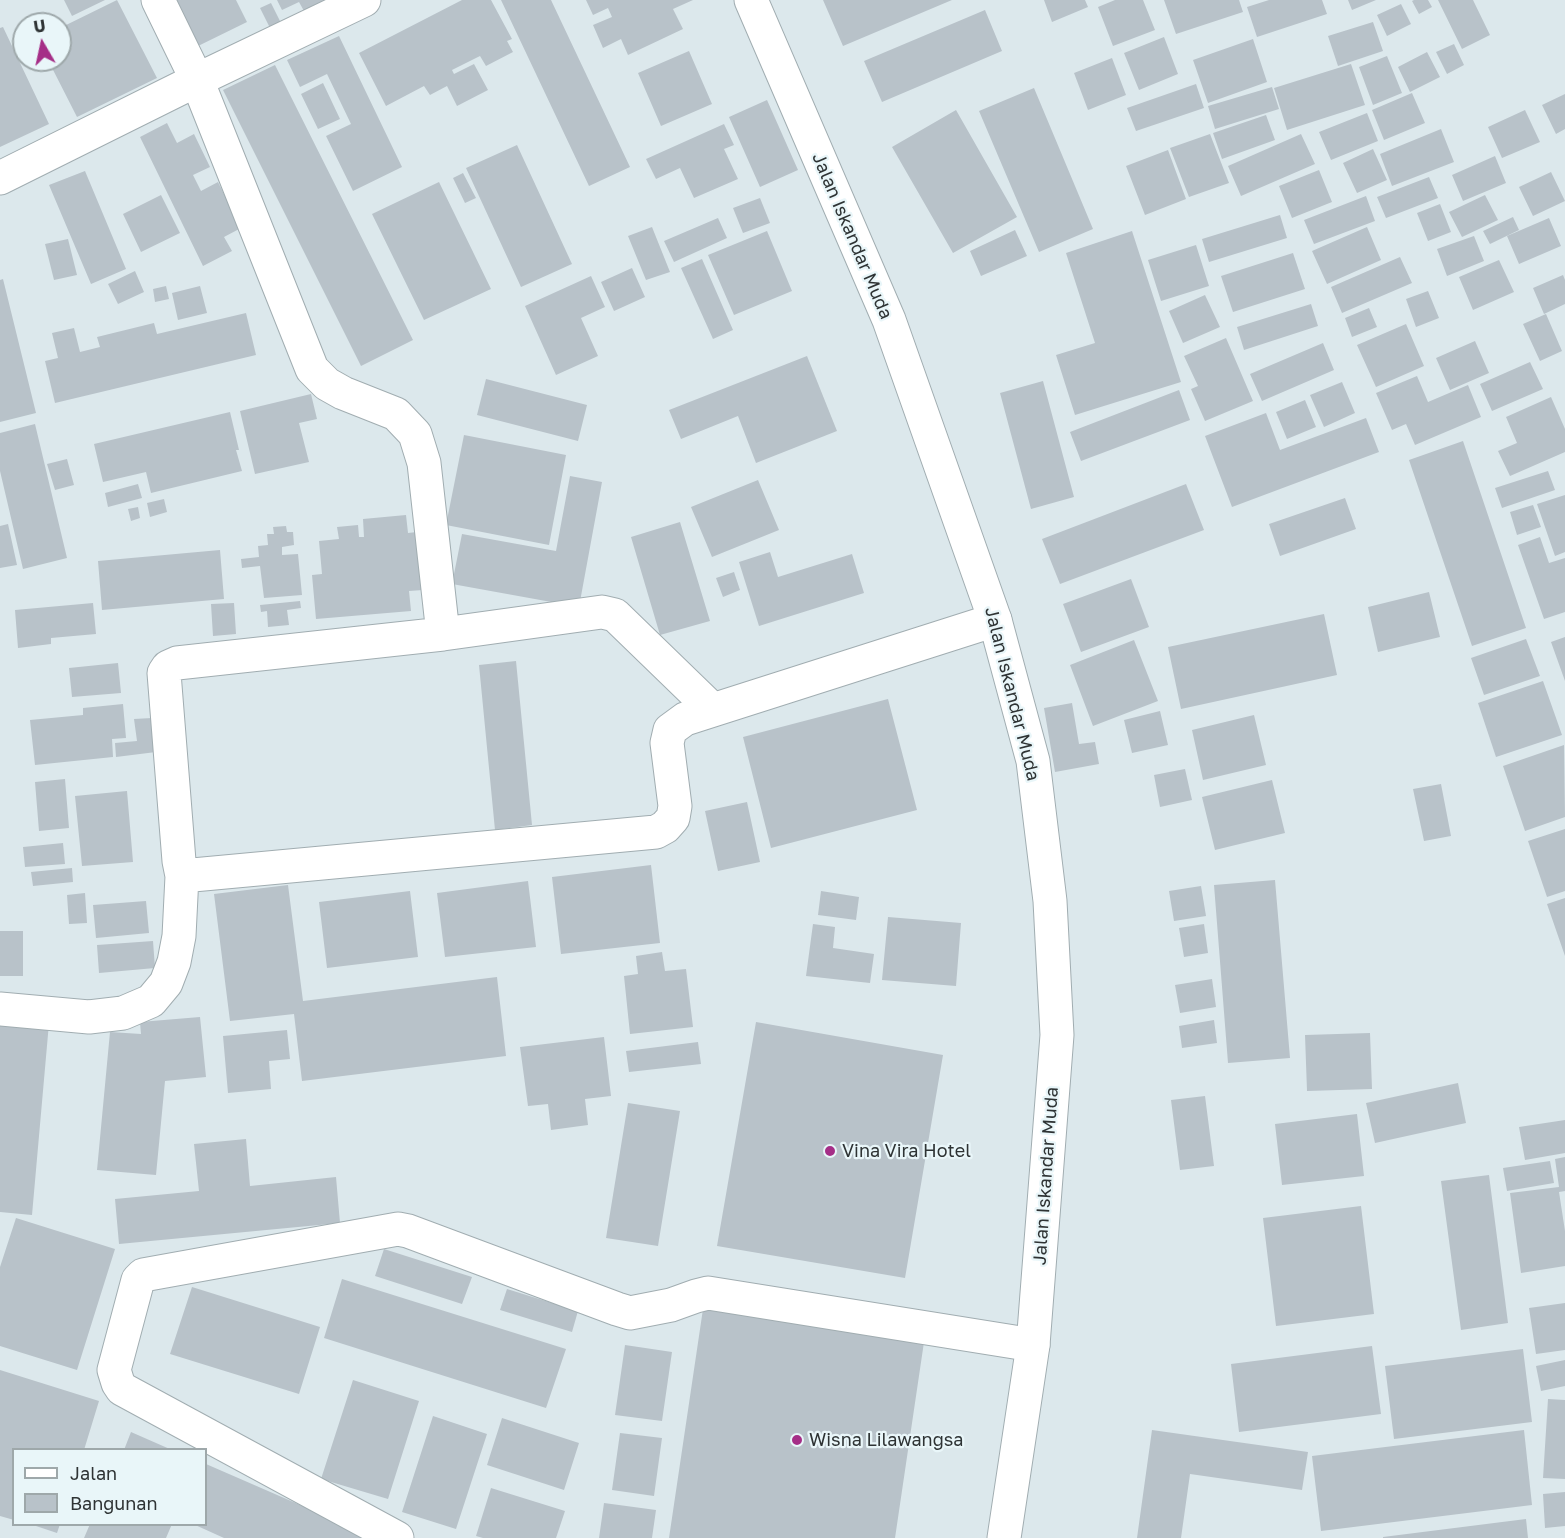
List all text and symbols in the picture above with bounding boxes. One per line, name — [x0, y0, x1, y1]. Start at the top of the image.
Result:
north arrow — [12, 12, 72, 72]
text: U — [32, 15, 47, 37]
street label: Jalan Iskandar Muda — [807, 150, 897, 322]
street label: Jalan Iskandar Muda — [980, 605, 1044, 783]
street label: Jalan Iskandar Muda — [1029, 1086, 1063, 1266]
place label: Vina Vira Hotel — [842, 1140, 971, 1162]
marker: Vina Vira Hotel — [823, 1144, 837, 1158]
place label: Wisna Lilawangsa — [809, 1429, 963, 1451]
marker: Wisna Lilawangsa — [790, 1433, 804, 1447]
legend — [12, 1448, 207, 1526]
text: Jalan — [70, 1462, 117, 1484]
text: Bangunan — [70, 1492, 158, 1514]

